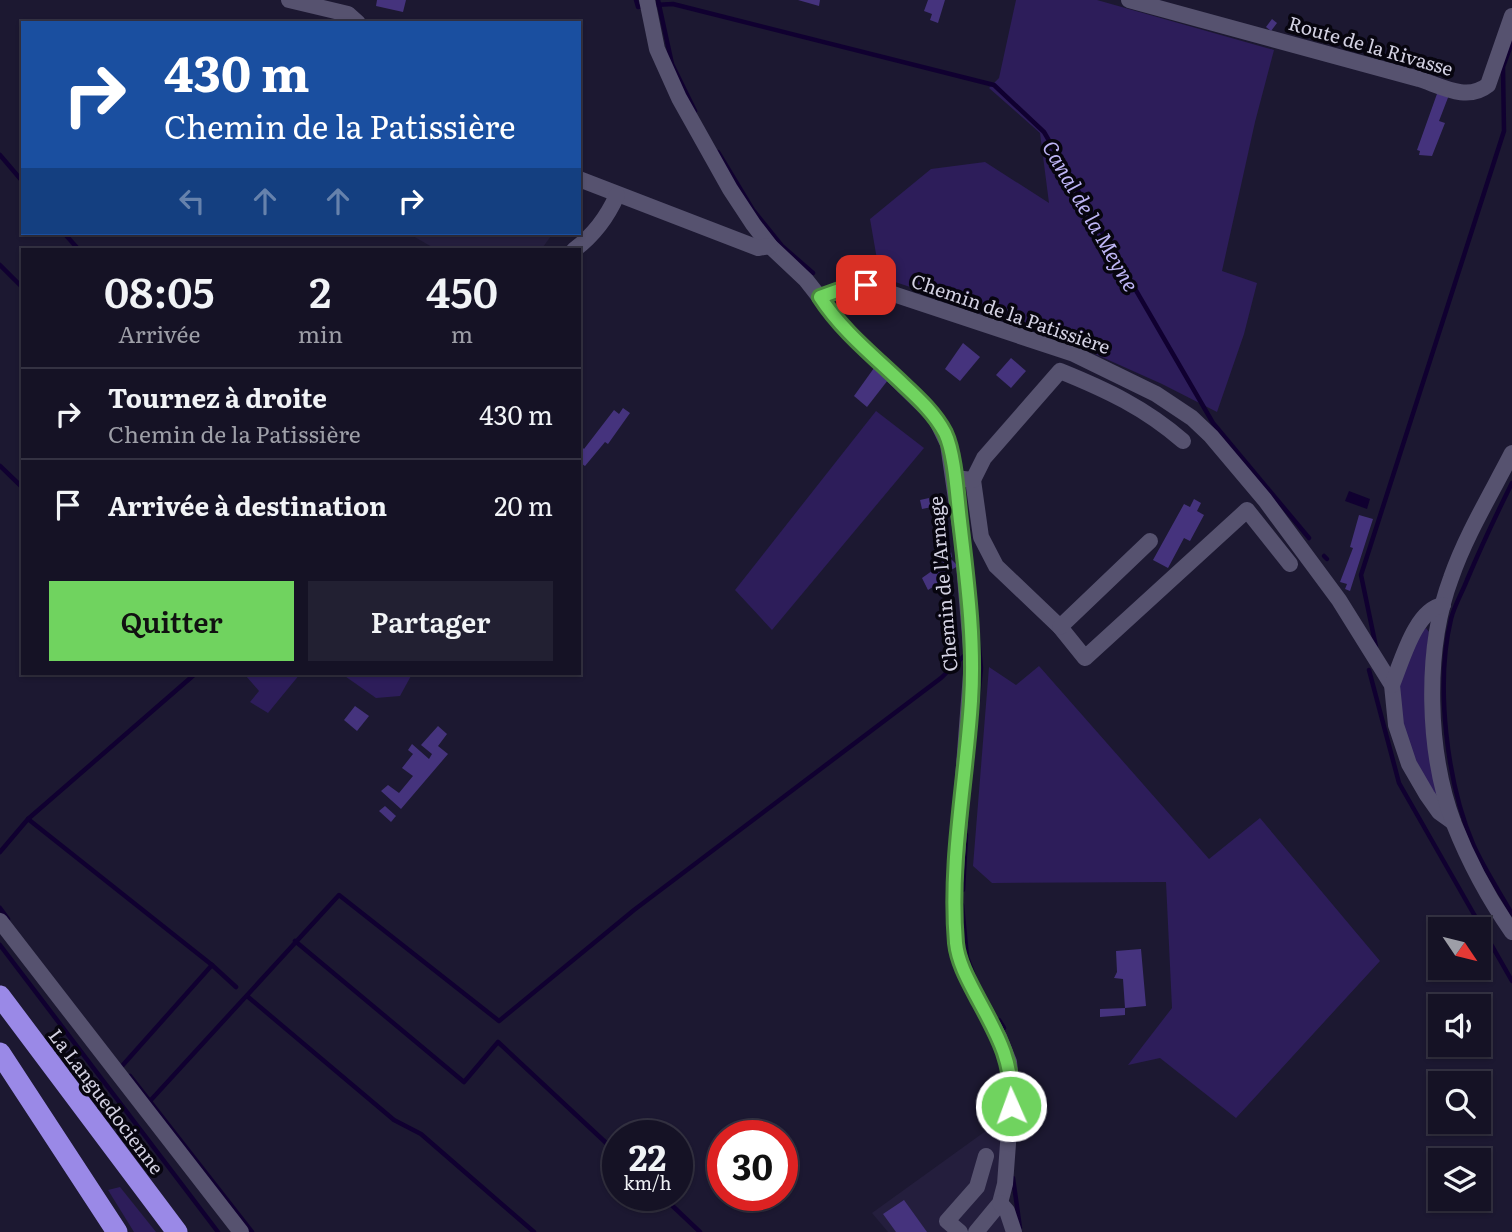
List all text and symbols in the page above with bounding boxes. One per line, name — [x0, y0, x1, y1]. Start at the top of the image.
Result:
street label: Route de la Rivasse — [1285, 8, 1457, 82]
text: 430 m — [164, 34, 310, 107]
icon: right — [49, 49, 140, 140]
text: Chemin de la Patissière — [164, 101, 516, 149]
water label: Canal de la Meyne — [1036, 134, 1148, 296]
icon: left — [173, 182, 211, 220]
icon: ahead — [246, 182, 284, 220]
icon: ahead — [319, 182, 357, 220]
icon: right — [392, 182, 430, 220]
pin — [836, 255, 896, 315]
text: 08:05 — [104, 259, 215, 321]
text: 2 — [309, 259, 331, 321]
text: 450 — [426, 259, 498, 321]
icon: arrive — [847, 266, 885, 304]
street label: Chemin de la Patissière — [908, 266, 1114, 360]
text: Arrivée — [118, 316, 200, 350]
text: min — [298, 316, 343, 350]
text: m — [451, 316, 473, 350]
text: Tournez à droite — [108, 377, 327, 416]
text: 430 m — [479, 394, 553, 433]
icon: right — [49, 395, 87, 433]
text: Chemin de la Patissière — [108, 416, 361, 450]
text: Arrivée à destination — [108, 485, 387, 524]
text: 20 m — [494, 485, 553, 524]
icon: arrive — [49, 486, 87, 524]
street label: Chemin de l'Arnage — [920, 495, 964, 673]
button: Quitter — [49, 581, 294, 661]
button: Partager — [308, 581, 553, 661]
north arrow — [1428, 917, 1491, 980]
map controls — [1428, 917, 1491, 1211]
button: sound — [1428, 994, 1491, 1057]
street label: La Languedocienne — [43, 1022, 171, 1180]
position arrow — [974, 1069, 1048, 1143]
button: search — [1428, 1071, 1491, 1134]
speed limit sign: 30 — [707, 1120, 798, 1211]
text: 22 — [629, 1130, 666, 1182]
button: layers — [1428, 1148, 1491, 1211]
text: km/h — [624, 1169, 671, 1196]

